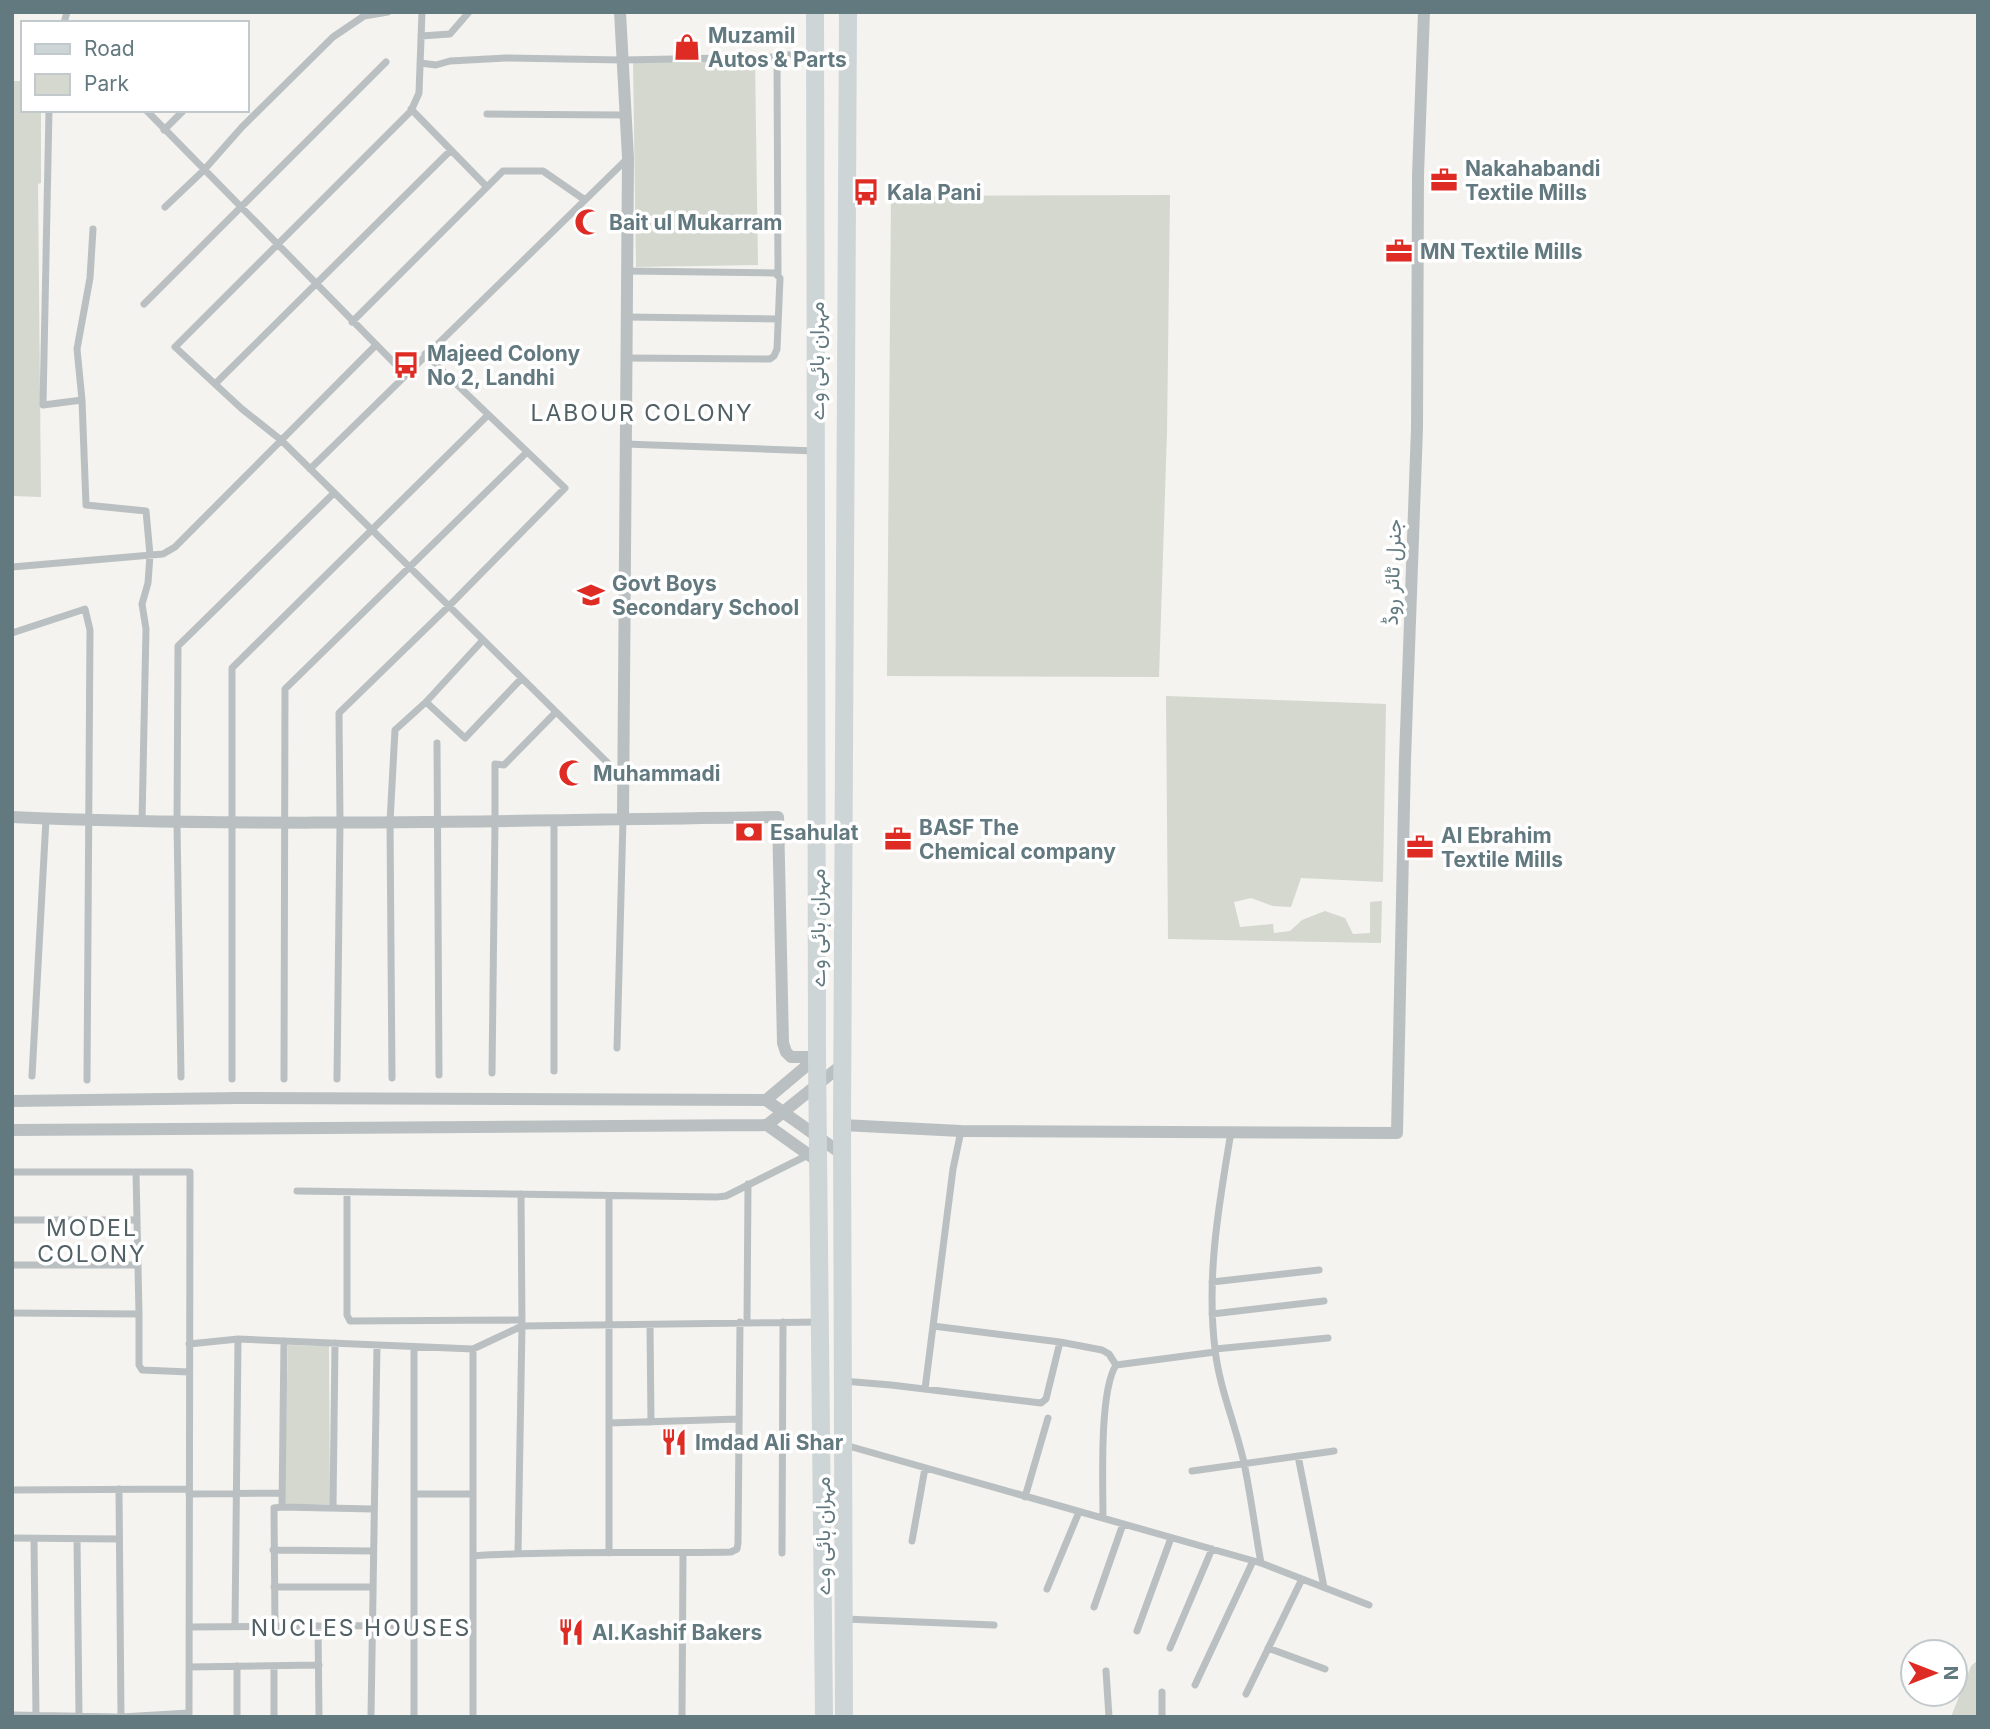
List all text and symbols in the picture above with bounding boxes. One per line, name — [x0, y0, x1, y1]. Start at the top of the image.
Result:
legend — [21, 21, 248, 112]
place label: Muzamil Autos & Parts — [708, 23, 847, 72]
shop icon: Muzamil Autos & Parts — [672, 32, 702, 62]
text: Road — [84, 36, 135, 61]
text: Park — [84, 71, 129, 96]
place label: Nakahabandi Textile Mills — [1465, 156, 1600, 205]
office icon: Nakahabandi Textile Mills — [1429, 165, 1459, 195]
bus stop icon: Kala Pani — [851, 177, 881, 207]
place label: Kala Pani — [887, 180, 981, 205]
mosque icon: Bait ul Mukarram — [573, 207, 603, 237]
place label: Bait ul Mukarram — [609, 210, 783, 235]
office icon: MN Textile Mills — [1384, 236, 1414, 266]
place label: MN Textile Mills — [1420, 239, 1582, 264]
street label: مہران ہائی وے — [804, 302, 830, 420]
place label: Majeed Colony No 2, Landhi — [427, 341, 580, 390]
bus stop icon: Majeed Colony No 2, Landhi — [391, 350, 421, 380]
district label: LABOUR COLONY — [530, 399, 754, 427]
street label: جنرل ٹائر روڈ — [1378, 518, 1407, 626]
place label: Govt Boys Secondary School — [612, 571, 799, 620]
school or university icon: Govt Boys Secondary School — [576, 580, 606, 610]
mosque icon: Muhammadi — [557, 758, 587, 788]
place label: Muhammadi — [593, 761, 720, 786]
place label: BASF The Chemical company — [919, 815, 1116, 864]
bank icon: Esahulat — [734, 817, 764, 847]
place label: Esahulat — [770, 820, 859, 845]
place label: Al Ebrahim Textile Mills — [1441, 823, 1563, 872]
office icon: BASF The Chemical company — [883, 824, 913, 854]
office icon: Al Ebrahim Textile Mills — [1405, 832, 1435, 862]
street label: مہران ہائی وے — [805, 869, 831, 987]
district label: MODEL COLONY — [37, 1214, 147, 1268]
restaurant icon: Imdad Ali Shar — [659, 1427, 689, 1457]
place label: Imdad Ali Shar — [695, 1430, 844, 1455]
street label: مہران ہائی وے — [810, 1477, 836, 1595]
district label: NUCLES HOUSES — [251, 1614, 471, 1642]
restaurant icon: Al.Kashif Bakers — [556, 1617, 586, 1647]
place label: Al.Kashif Bakers — [592, 1620, 762, 1645]
north arrow — [1899, 1638, 1969, 1708]
text: N — [1939, 1666, 1962, 1680]

